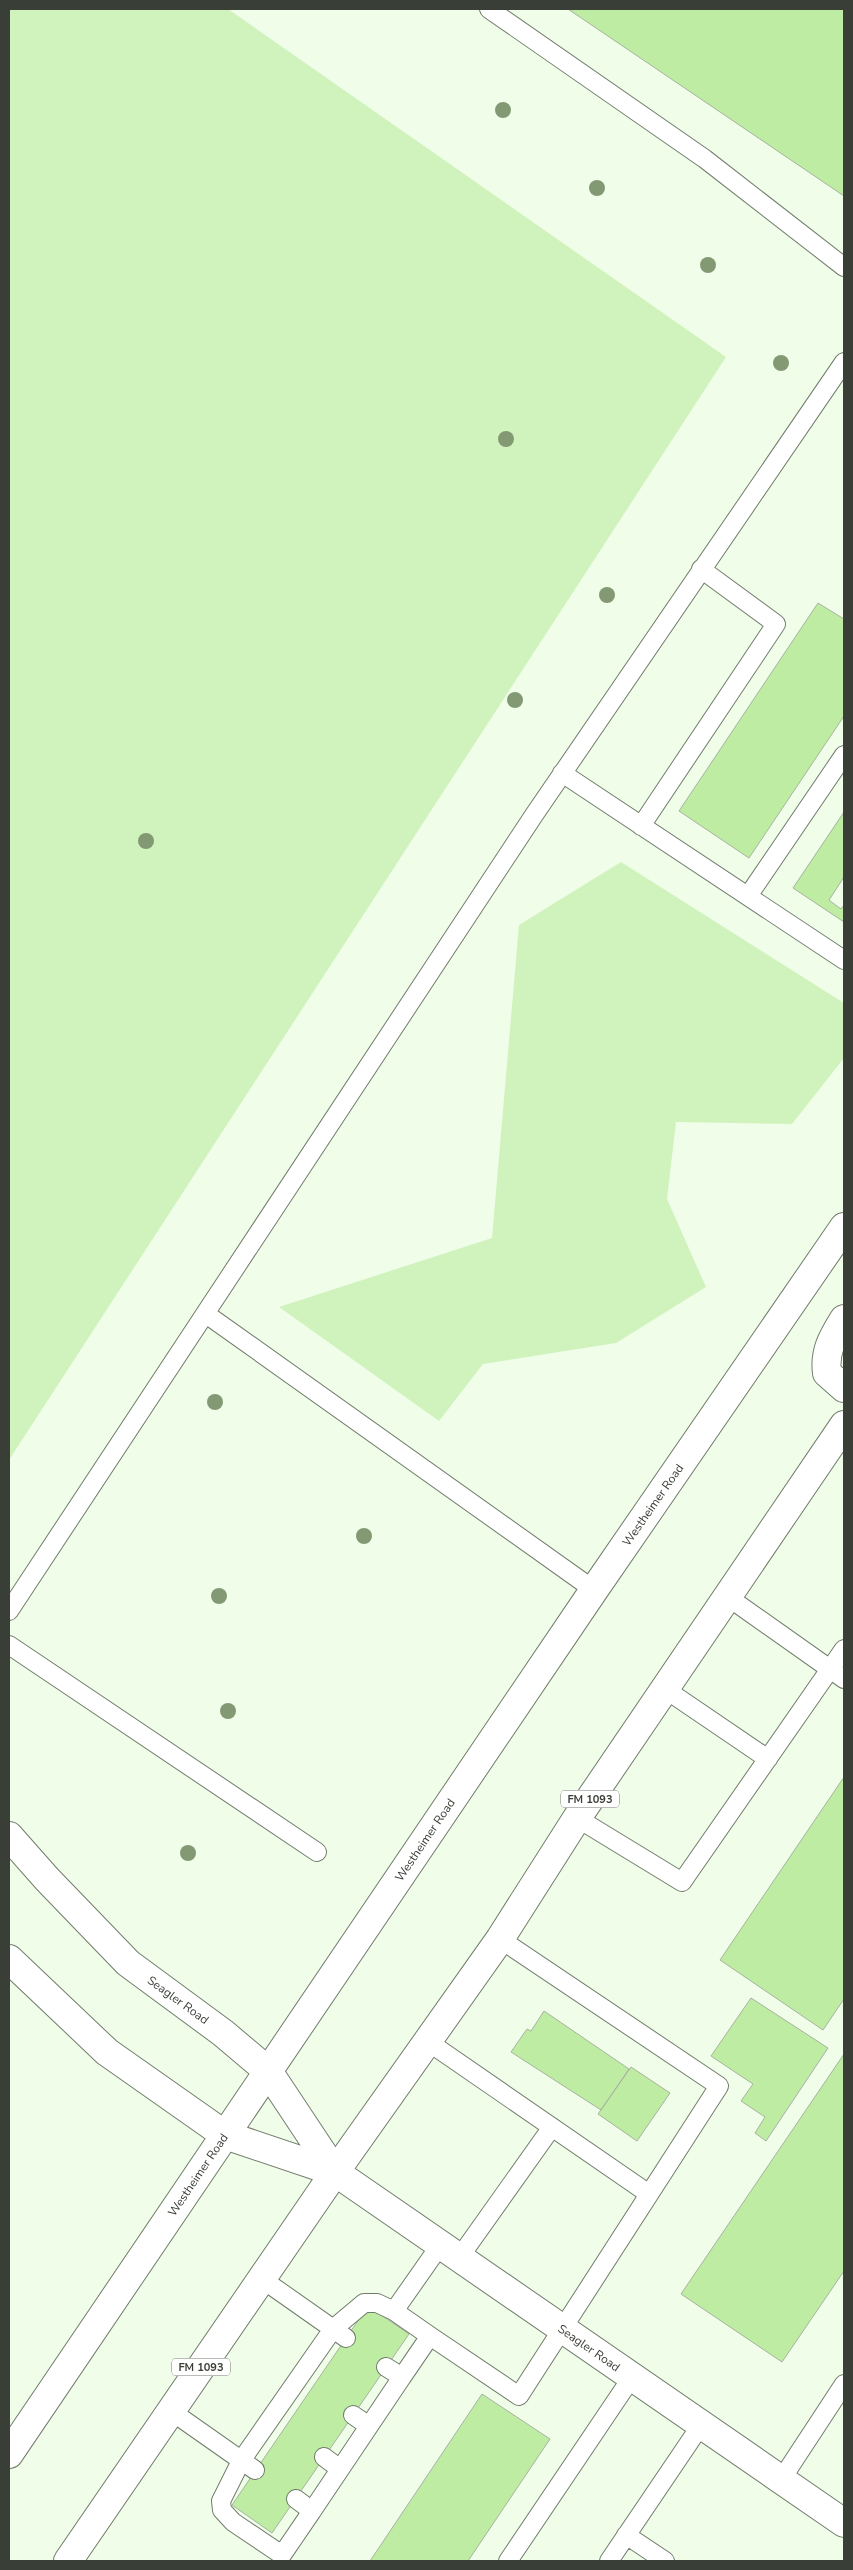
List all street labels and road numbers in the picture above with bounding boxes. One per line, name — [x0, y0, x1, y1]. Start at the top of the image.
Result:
street label: Westheimer Road — [619, 1461, 687, 1549]
road number: FM 1093 — [561, 1790, 619, 1808]
street label: Westheimer Road — [391, 1795, 459, 1885]
street label: Seagler Road — [144, 1972, 212, 2028]
street label: Westheimer Road — [164, 2130, 232, 2220]
street label: Seagler Road — [555, 2321, 623, 2375]
road number: FM 1093 — [172, 2358, 230, 2376]

